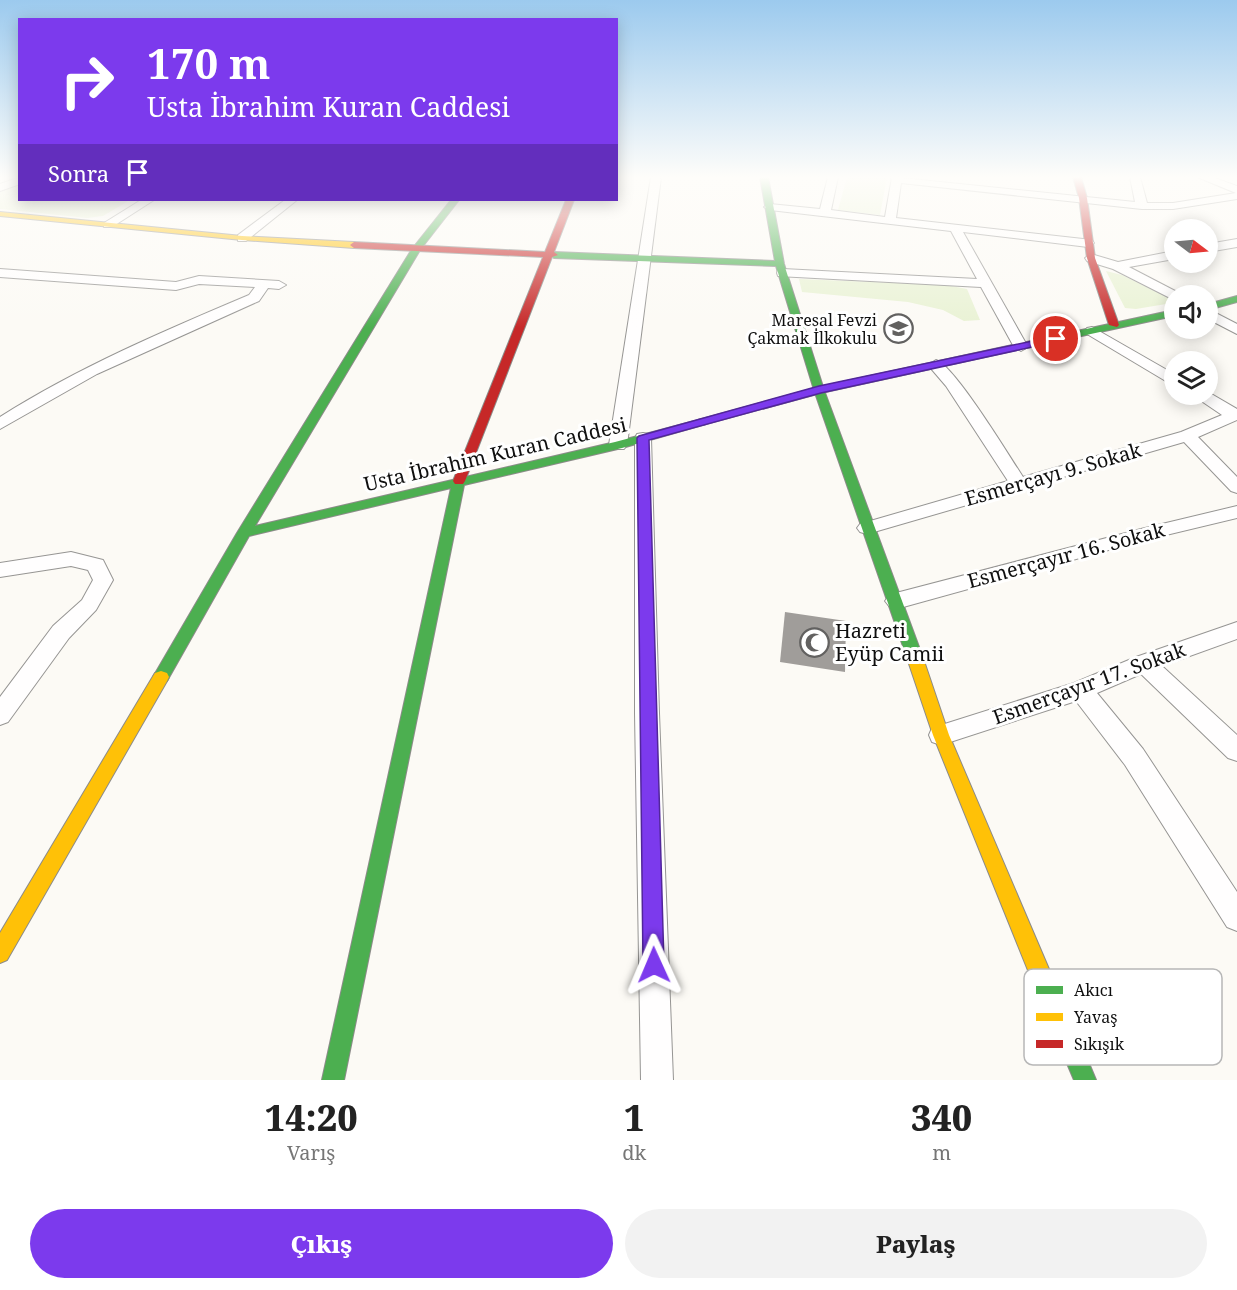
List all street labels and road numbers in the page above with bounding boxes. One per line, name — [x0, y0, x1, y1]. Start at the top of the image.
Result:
street label: Usta İbrahim Kuran Caddesi — [361, 410, 630, 497]
street label: Esmerçayı 9. Sokak — [962, 436, 1145, 512]
street label: Esmerçayır 16. Sokak — [964, 516, 1168, 594]
street label: Esmerçayır 17. Sokak — [989, 635, 1189, 730]

